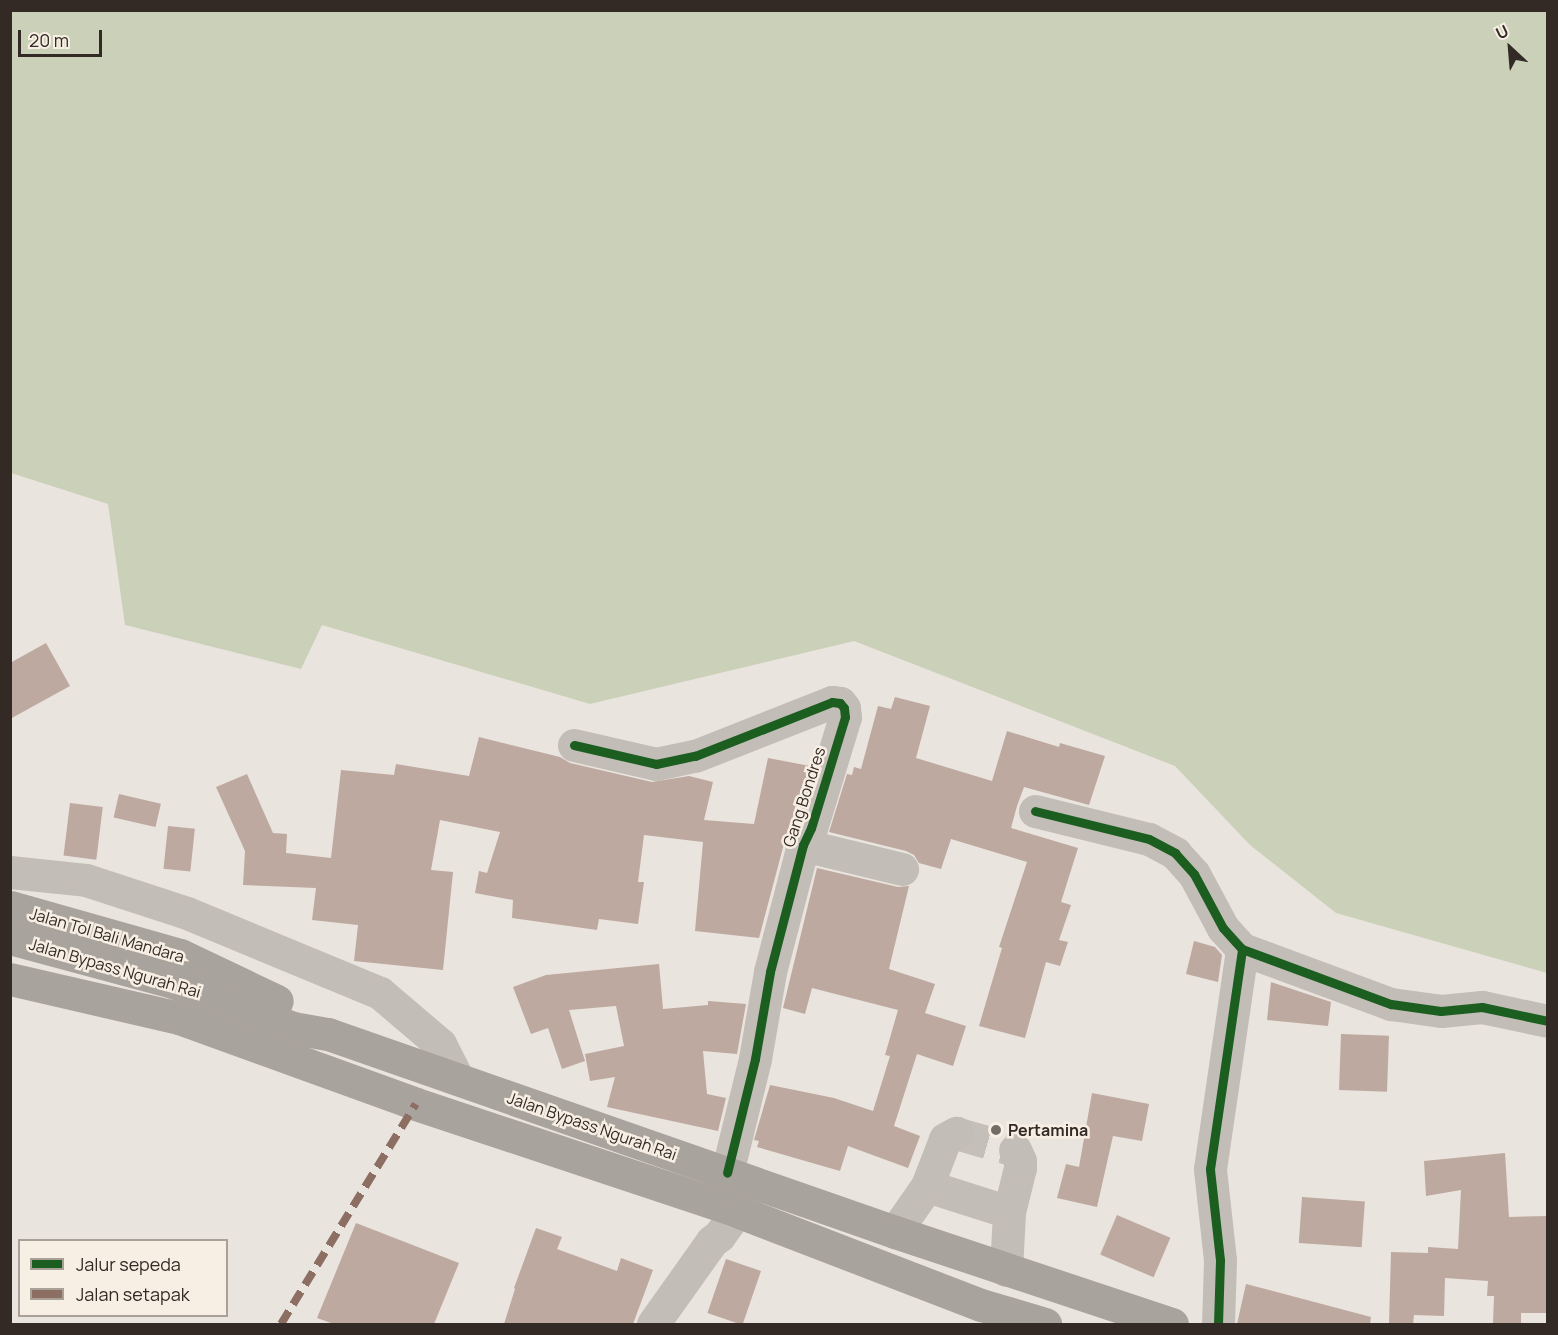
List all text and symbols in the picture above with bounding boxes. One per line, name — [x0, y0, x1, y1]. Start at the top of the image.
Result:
scale bar — [21, 18, 105, 56]
north arrow — [1480, 18, 1540, 78]
text: U — [1492, 19, 1512, 44]
text: 20 m — [29, 28, 69, 52]
street label: Gang Bondres — [779, 745, 829, 849]
street label: Jalan Tol Bali Mandara — [27, 904, 187, 966]
street label: Jalan Bypass Ngurah Rai — [27, 934, 203, 1002]
street label: Jalan Bypass Ngurah Rai — [505, 1088, 679, 1164]
place label: Pertamina — [1008, 1120, 1088, 1140]
marker: Pertamina — [989, 1123, 1003, 1137]
legend — [18, 1239, 228, 1317]
text: Jalur sepeda — [76, 1252, 181, 1276]
text: Jalan setapak — [76, 1282, 190, 1306]

